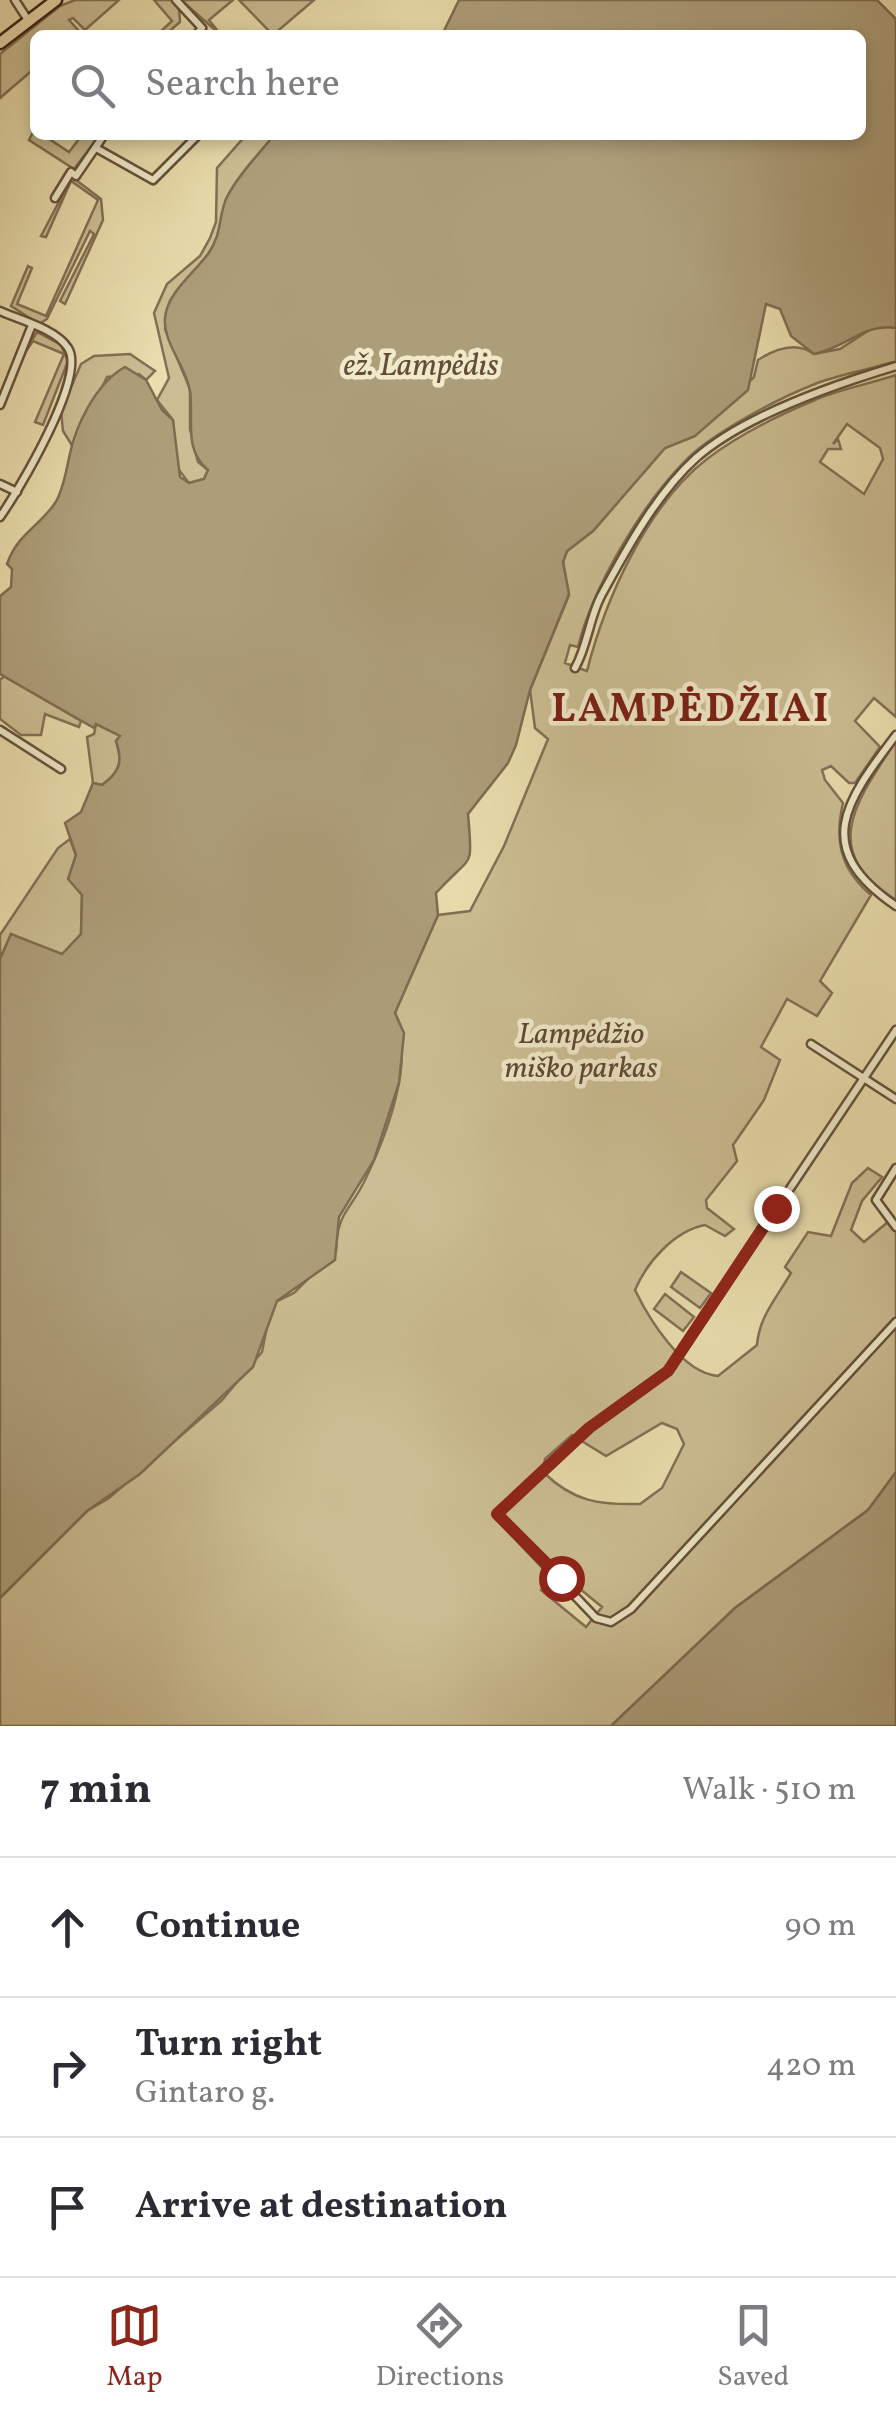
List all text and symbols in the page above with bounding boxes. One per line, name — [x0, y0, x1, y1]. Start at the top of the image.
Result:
search box — [30, 30, 866, 140]
icon: search — [65, 58, 120, 113]
text: Search here — [145, 59, 340, 112]
water label: ež. Lampėdis — [343, 345, 499, 389]
district label: LAMPĖDŽIAI — [551, 683, 831, 739]
park label: Lampėdžio miško parkas — [504, 1014, 658, 1090]
route end — [754, 1186, 800, 1232]
route start — [539, 1556, 585, 1602]
text: 7 min — [40, 1762, 152, 1821]
text: Walk · 510 m — [682, 1769, 856, 1813]
icon: ahead — [40, 1900, 95, 1955]
text: Continue — [135, 1901, 300, 1954]
text: 90 m — [785, 1905, 856, 1949]
text: Turn right — [135, 2019, 322, 2072]
icon: right — [40, 2040, 95, 2095]
text: 420 m — [766, 2045, 856, 2089]
text: Gintaro g. — [135, 2072, 275, 2116]
icon: arrive — [40, 2180, 95, 2235]
text: Arrive at destination — [135, 2181, 508, 2234]
tab: Map — [107, 2298, 163, 2397]
tab: Directions — [376, 2298, 504, 2397]
tab: Saved — [717, 2298, 789, 2397]

